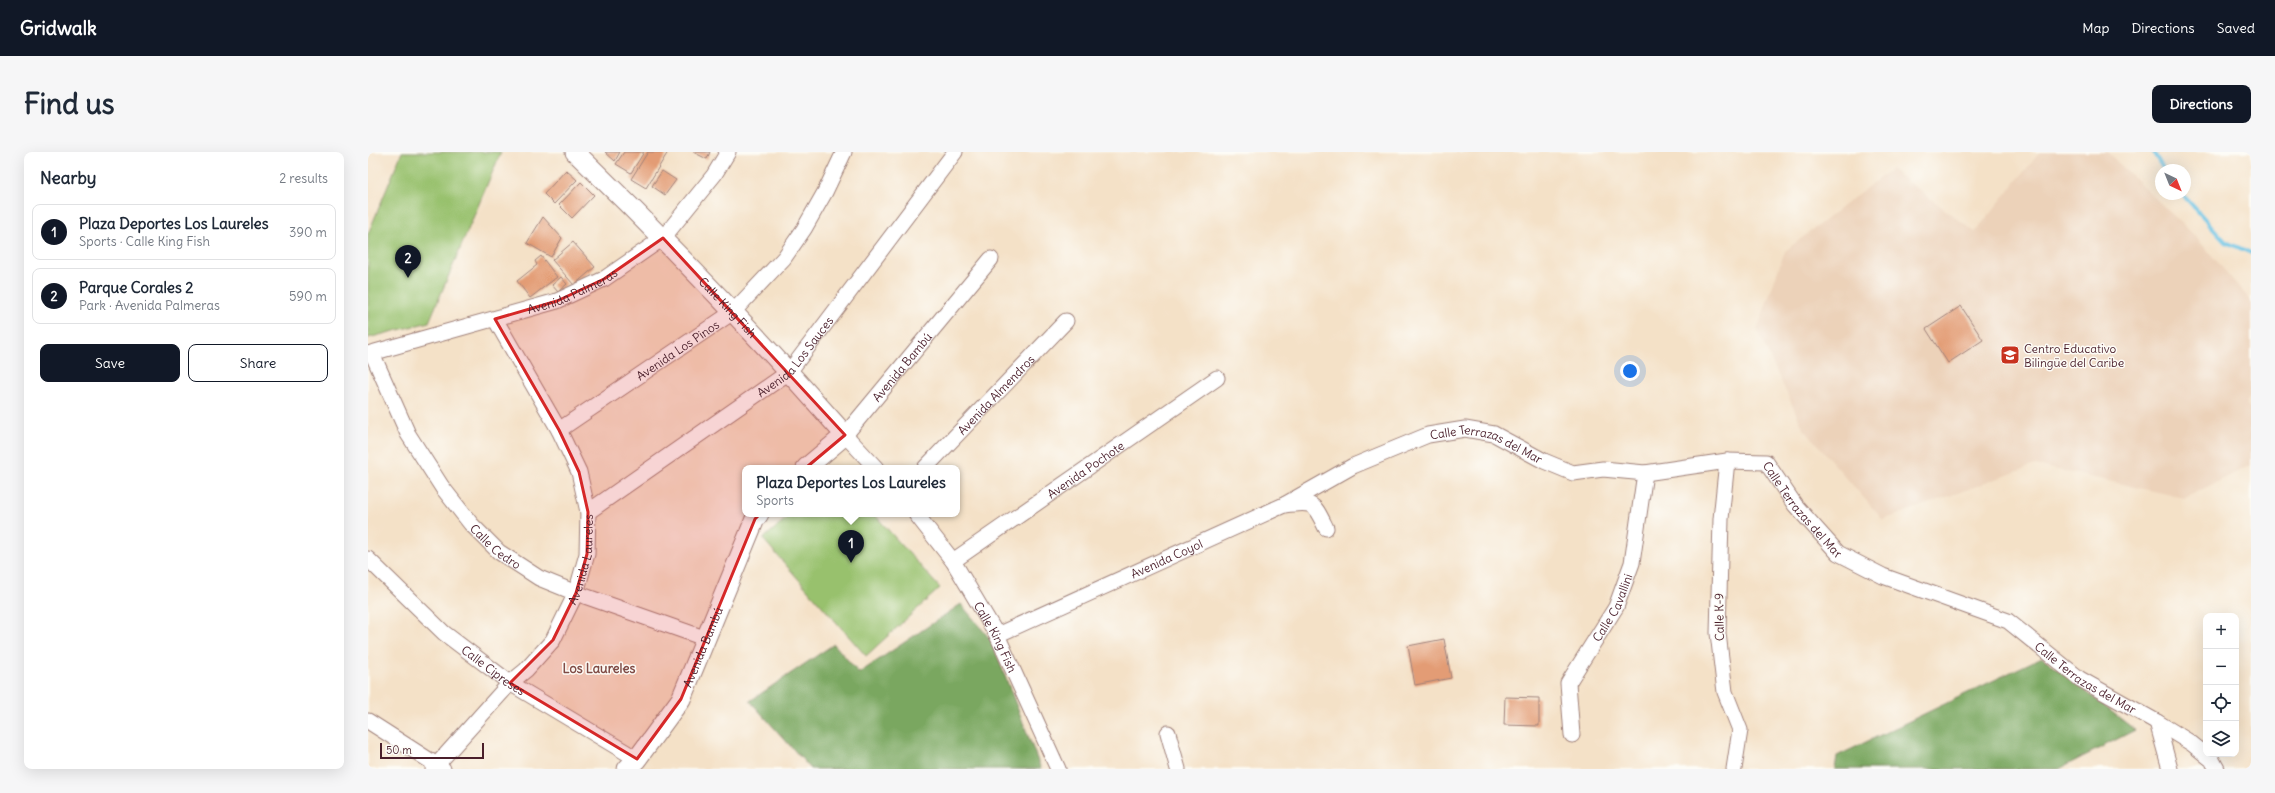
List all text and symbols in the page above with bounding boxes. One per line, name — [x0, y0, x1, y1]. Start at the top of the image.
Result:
text: Gridwalk — [20, 16, 97, 40]
text: Map — [2082, 19, 2109, 37]
text: Directions — [2131, 19, 2195, 37]
text: Saved — [2217, 19, 2255, 37]
button: Directions — [2152, 85, 2251, 123]
text: Find us — [24, 86, 115, 122]
north arrow — [2155, 164, 2191, 200]
text: Nearby — [40, 167, 96, 189]
text: 2 results — [279, 170, 328, 187]
text: Plaza Deportes Los Laureles — [79, 214, 268, 233]
text: 1 — [51, 224, 57, 241]
text: 390 m — [289, 224, 327, 241]
text: Sports · Calle King Fish — [79, 233, 210, 250]
pin: 2 — [395, 245, 421, 278]
street label: Avenida Palmeras — [525, 265, 620, 317]
street label: Calle King Fish — [696, 274, 761, 341]
text: Parque Corales 2 — [79, 278, 194, 297]
text: 2 — [50, 288, 58, 305]
text: 590 m — [289, 288, 327, 305]
text: Park · Avenida Palmeras — [79, 297, 220, 314]
street label: Avenida Los Sauces — [754, 313, 836, 400]
street label: Avenida Los Pinos — [633, 316, 722, 383]
street label: Avenida Bambú — [869, 329, 935, 404]
place label: Centro Educativo Bilingüe del Caribe — [2024, 341, 2124, 370]
button: Save — [40, 344, 180, 382]
button: Share — [188, 344, 328, 382]
school or university icon: Centro Educativo Bilingüe del Caribe — [1999, 344, 2021, 366]
street label: Avenida Almendros — [954, 351, 1037, 437]
your location — [1620, 361, 1640, 381]
street label: Calle Terrazas del Mar — [1429, 422, 1545, 466]
street label: Avenida Pochote — [1044, 437, 1127, 501]
street label: Calle Terrazas del Mar — [1760, 458, 1845, 561]
popup — [742, 465, 960, 517]
text: Plaza Deportes Los Laureles — [756, 473, 946, 492]
text: Sports — [756, 492, 794, 509]
street label: Avenida Laureles — [564, 514, 595, 607]
street label: Calle Cedro — [467, 520, 524, 572]
pin: 1 — [838, 530, 864, 563]
street label: Avenida Coyol — [1128, 535, 1205, 581]
street label: Calle Cavallini — [1589, 571, 1635, 644]
street label: Calle K-9 — [1711, 593, 1727, 641]
street label: Calle King Fish — [971, 599, 1020, 675]
street label: Avenida Bambú — [679, 604, 726, 689]
map controls — [2203, 613, 2239, 757]
button: + — [2203, 613, 2239, 649]
street label: Calle Terrazas del Mar — [2032, 638, 2139, 717]
street label: Calle Cipreses — [459, 642, 528, 698]
button: − — [2203, 649, 2239, 685]
district label: Los Laureles — [563, 660, 636, 677]
button: locate — [2203, 685, 2239, 721]
button: layers — [2203, 721, 2239, 757]
scale bar — [380, 741, 484, 760]
text: 50 m — [386, 743, 412, 757]

